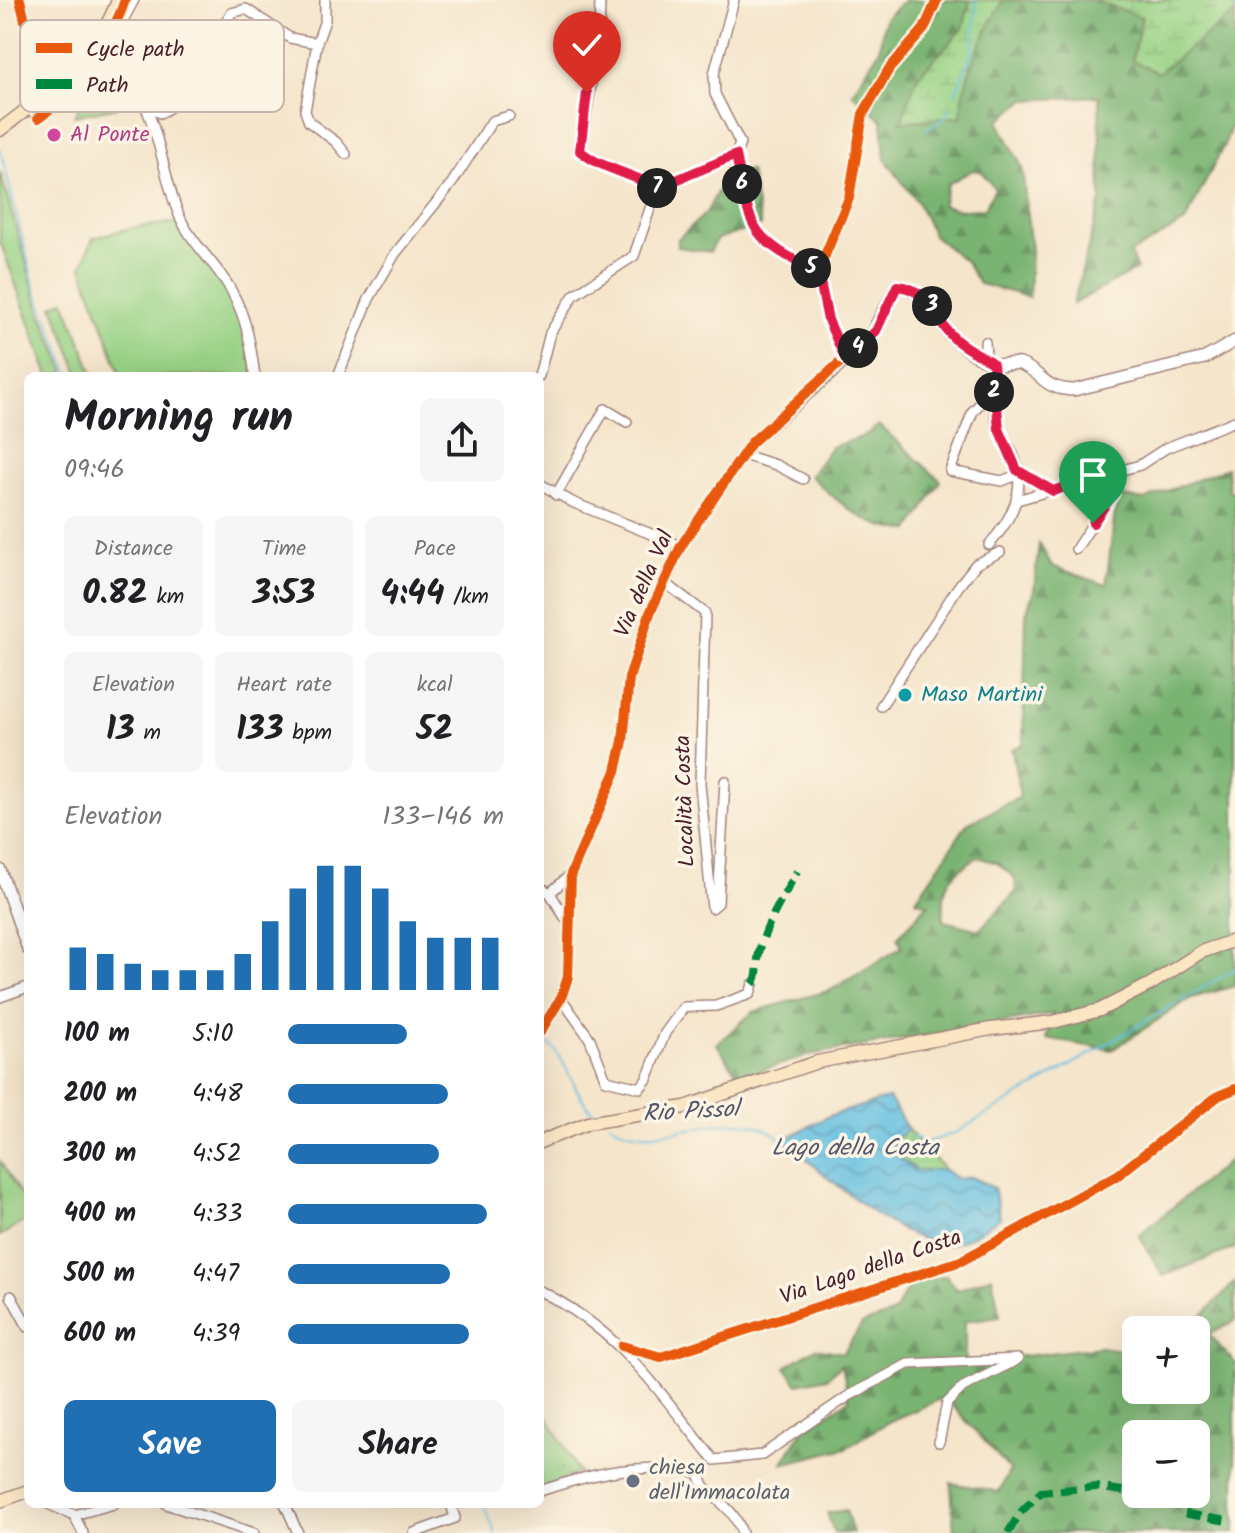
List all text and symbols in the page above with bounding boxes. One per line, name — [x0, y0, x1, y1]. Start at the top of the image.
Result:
pin — [553, 11, 621, 93]
legend — [20, 20, 284, 112]
icon: check — [565, 23, 609, 67]
text: Cycle path — [86, 33, 185, 68]
text: Path — [86, 69, 129, 104]
place label: Al Ponte — [70, 118, 150, 153]
marker: Al Ponte — [45, 126, 63, 144]
pin: 6 — [722, 164, 762, 204]
text: 6 — [736, 166, 748, 201]
pin: 7 — [637, 168, 677, 208]
text: 7 — [652, 170, 662, 205]
pin: 5 — [791, 248, 831, 288]
text: 5 — [805, 250, 817, 285]
pin: 3 — [912, 286, 952, 326]
text: 3 — [926, 288, 938, 323]
pin: 4 — [838, 328, 878, 368]
text: 4 — [852, 330, 864, 365]
pin: 2 — [974, 372, 1014, 412]
text: 2 — [988, 374, 1000, 409]
text: Morning run — [64, 384, 293, 454]
button: share — [420, 398, 504, 482]
pin — [1059, 441, 1127, 523]
text: 09:46 — [64, 449, 125, 491]
icon: arrive — [1071, 453, 1115, 497]
street label: Via della Val — [606, 524, 684, 643]
text: Distance — [94, 532, 173, 567]
text: Time — [262, 532, 306, 567]
text: Pace — [414, 532, 456, 567]
text: 0.82 — [82, 567, 148, 621]
text: 3:53 — [253, 567, 315, 621]
text: 4:44 — [380, 567, 444, 621]
text: km — [148, 580, 184, 615]
text: /km — [444, 580, 489, 615]
text: Elevation — [92, 668, 175, 703]
text: Heart rate — [236, 668, 332, 703]
text: kcal — [417, 668, 453, 703]
place label: Maso Martini — [921, 678, 1043, 713]
marker: Maso Martini — [896, 686, 914, 704]
text: 13 — [106, 703, 135, 757]
text: 133 — [236, 703, 284, 757]
text: 52 — [416, 703, 453, 757]
text: m — [135, 716, 161, 751]
text: bpm — [284, 716, 332, 751]
street label: Località Costa — [666, 735, 706, 867]
text: Elevation — [64, 796, 162, 838]
text: 133–146 m — [382, 796, 504, 838]
text: 100 m — [64, 1013, 130, 1055]
text: 5:10 — [192, 1013, 234, 1055]
text: 200 m — [64, 1073, 137, 1115]
text: 4:48 — [192, 1073, 243, 1115]
water label: Rio Pissol — [642, 1090, 744, 1134]
water label: Lago della Costa — [771, 1129, 941, 1168]
text: 300 m — [64, 1133, 136, 1175]
text: 4:52 — [192, 1133, 242, 1175]
text: 400 m — [64, 1193, 136, 1235]
text: 4:33 — [192, 1193, 242, 1235]
street label: Via Lago della Costa — [776, 1221, 966, 1315]
text: 500 m — [64, 1253, 135, 1295]
text: 4:47 — [192, 1253, 239, 1295]
text: 600 m — [64, 1313, 136, 1355]
text: 4:39 — [192, 1313, 240, 1355]
map controls — [1122, 1316, 1210, 1508]
button: + — [1122, 1316, 1210, 1404]
button: Save — [64, 1400, 276, 1492]
button: Share — [292, 1400, 504, 1492]
button: − — [1122, 1420, 1210, 1508]
place label: chiesa dell'Immacolata — [649, 1451, 790, 1511]
marker: chiesa dell'Immacolata — [624, 1472, 642, 1490]

